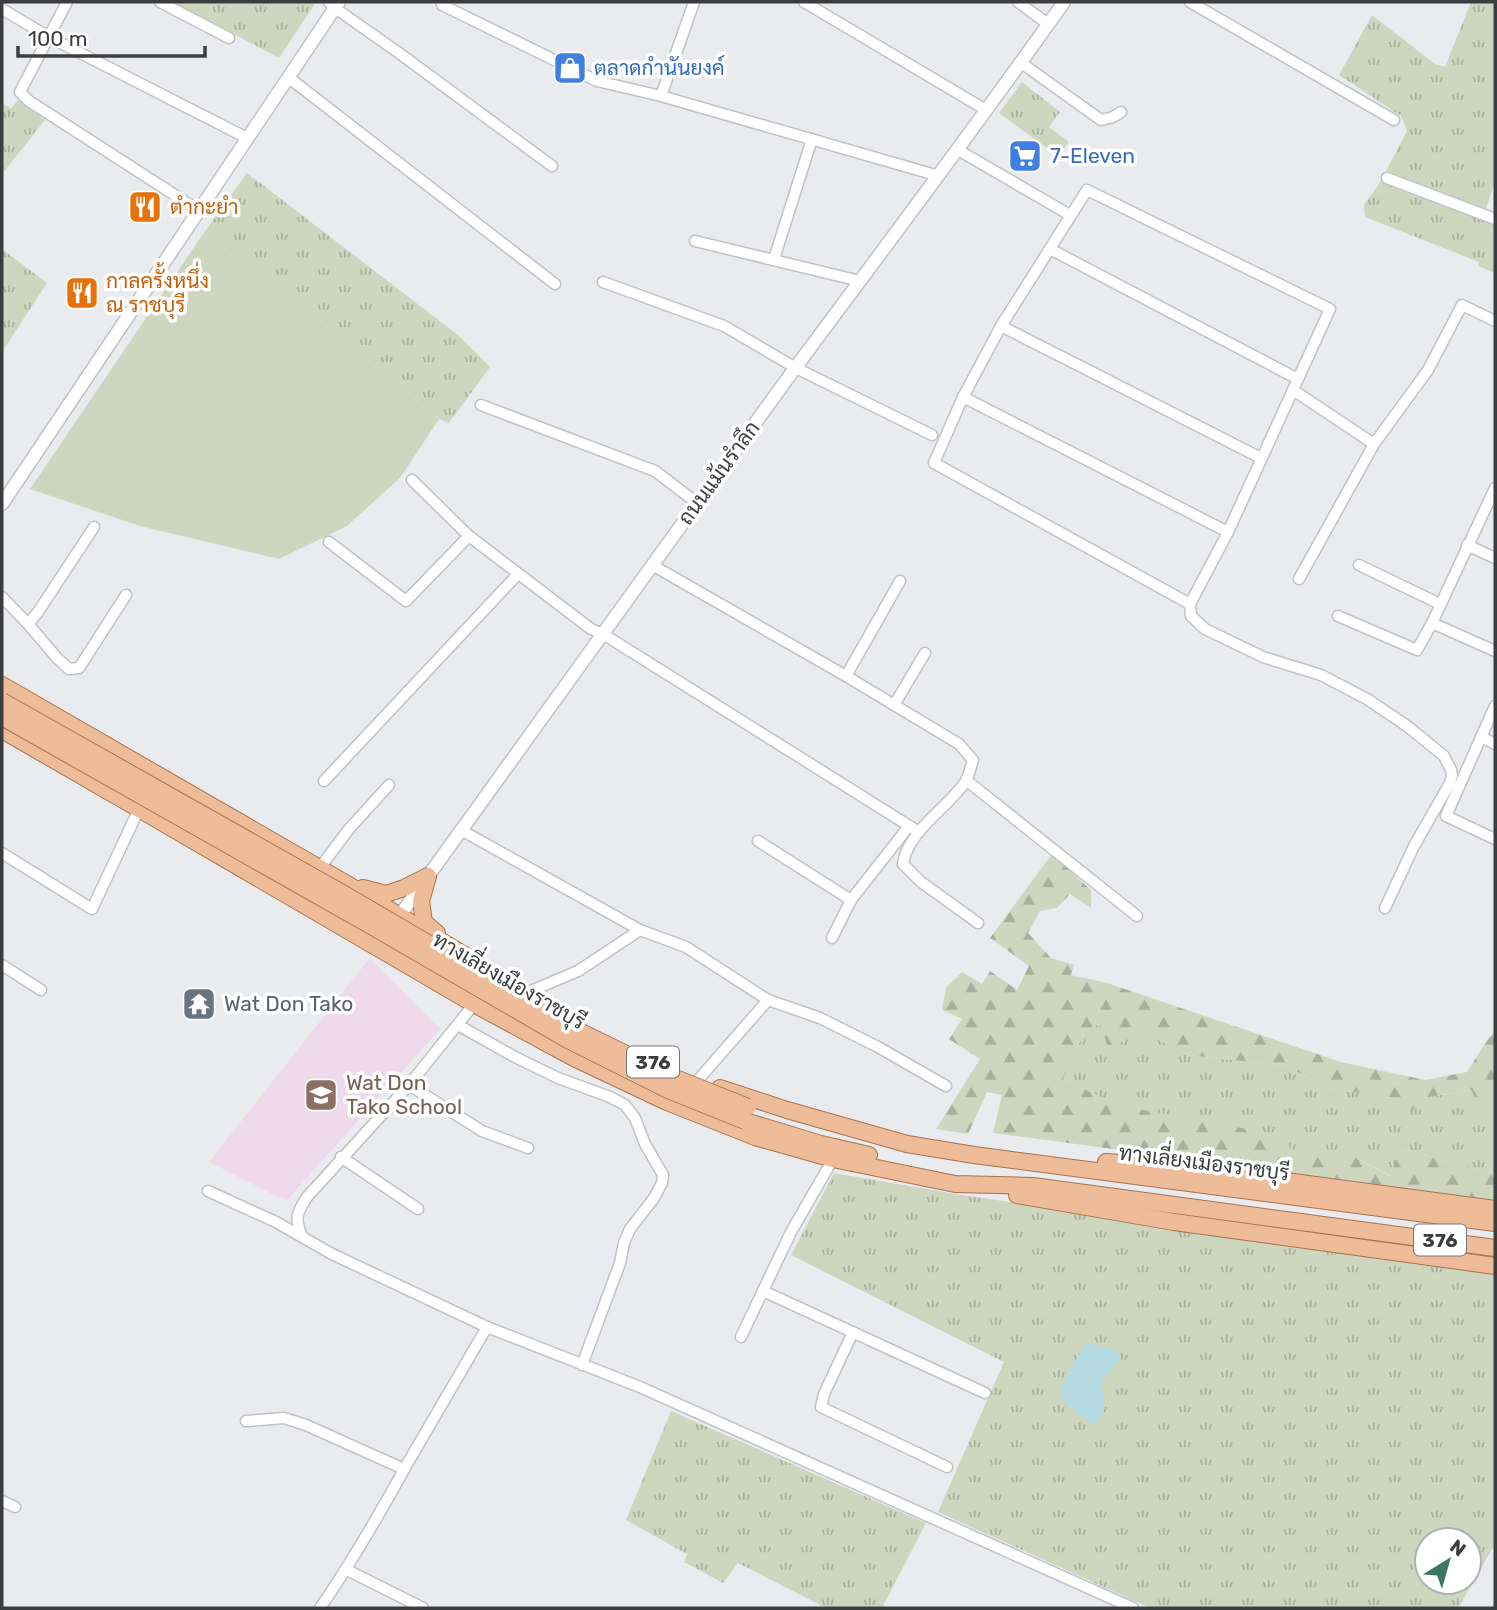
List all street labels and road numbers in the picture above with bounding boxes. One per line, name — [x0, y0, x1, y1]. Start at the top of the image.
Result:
street label: ถนนแม้นรำลึก — [673, 416, 765, 529]
street label: ทางเลี่ยงเมืองราชบุรี — [428, 921, 593, 1036]
road number: 376 — [627, 1046, 679, 1078]
street label: ทางเลี่ยงเมืองราชบุรี — [1117, 1133, 1292, 1187]
road number: 376 — [1414, 1224, 1466, 1256]

